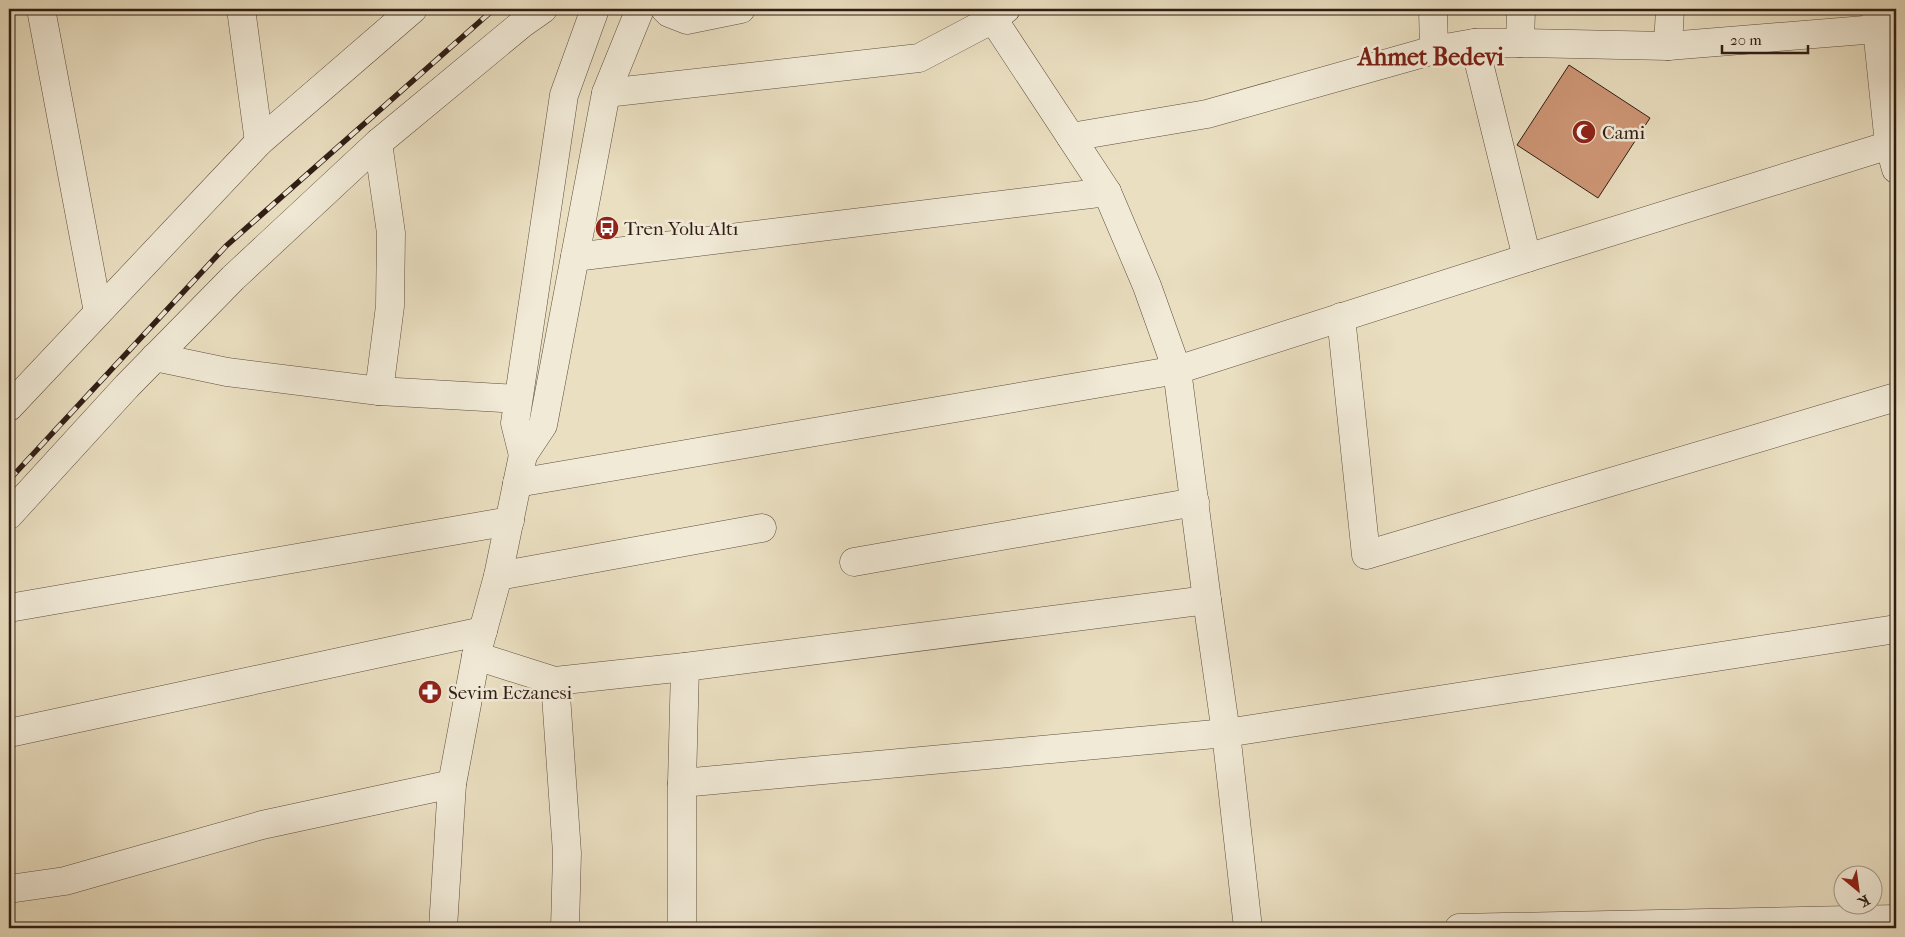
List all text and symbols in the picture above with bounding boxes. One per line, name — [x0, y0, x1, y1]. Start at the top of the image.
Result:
scale bar — [1722, 22, 1809, 54]
text: 20 m — [1730, 31, 1762, 49]
district label: Ahmet Bedevi — [1356, 43, 1505, 71]
mosque icon: Cami — [1571, 119, 1597, 145]
place label: Cami — [1602, 122, 1645, 144]
bus stop icon: Tren Yolu Altı — [594, 215, 620, 241]
place label: Tren Yolu Altı — [624, 218, 739, 240]
pharmacy icon: Sevim Eczanesi — [417, 679, 443, 705]
place label: Sevim Eczanesi — [448, 682, 573, 704]
north arrow — [1832, 864, 1882, 914]
text: K — [1855, 891, 1873, 911]

